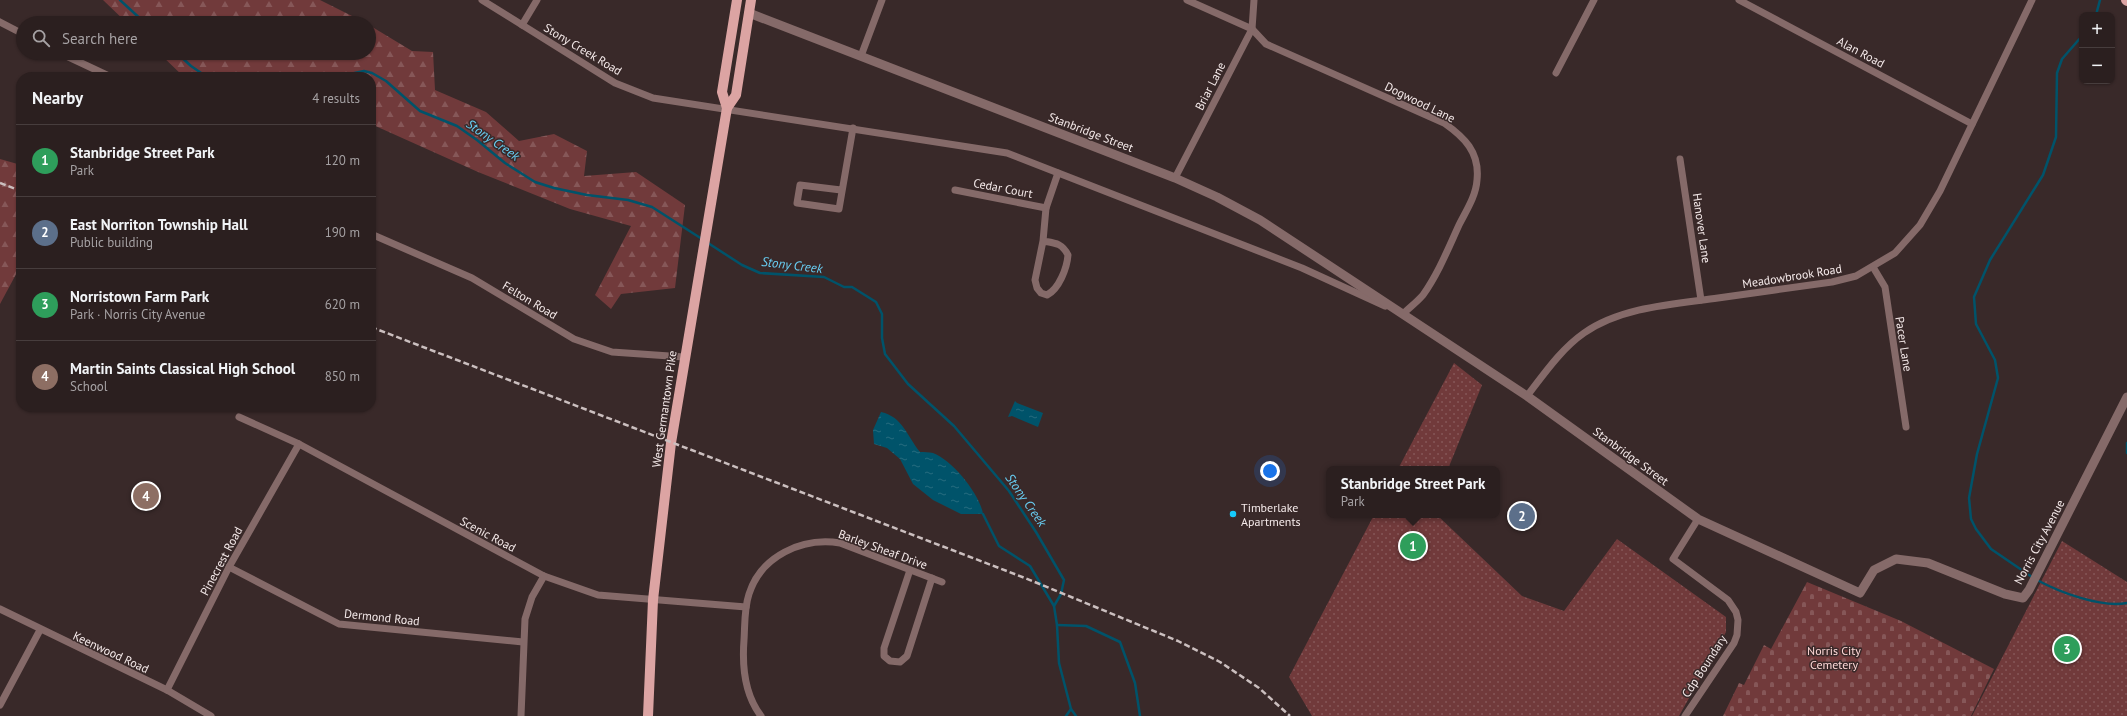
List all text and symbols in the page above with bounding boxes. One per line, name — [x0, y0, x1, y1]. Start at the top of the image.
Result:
map controls — [2079, 12, 2115, 84]
button: + — [2079, 12, 2115, 48]
search box — [16, 16, 376, 60]
street label: Stony Creek Road — [541, 20, 625, 78]
icon: search — [30, 27, 52, 49]
text: Search here — [62, 29, 138, 48]
street label: Alan Road — [1835, 33, 1887, 71]
button: − — [2079, 48, 2115, 84]
street label: Briar Lane — [1191, 59, 1229, 113]
street label: Dogwood Lane — [1382, 78, 1458, 126]
text: Nearby — [32, 87, 83, 109]
text: 4 results — [312, 90, 360, 107]
street label: Stanbridge Street — [1046, 109, 1136, 155]
water label: Stony Creek — [463, 115, 524, 165]
text: Stanbridge Street Park — [70, 143, 215, 162]
text: 1 — [41, 152, 49, 169]
text: 120 m — [325, 152, 360, 169]
text: Park — [70, 162, 94, 179]
street label: Cedar Court — [972, 175, 1034, 201]
street label: Hanover Lane — [1690, 192, 1714, 264]
text: East Norriton Township Hall — [70, 215, 248, 234]
text: 2 — [41, 224, 49, 241]
text: 190 m — [325, 224, 360, 241]
text: Public building — [70, 234, 153, 251]
water label: Stony Creek — [760, 253, 825, 277]
street label: Meadowbrook Road — [1741, 261, 1843, 291]
street label: Felton Road — [500, 278, 560, 322]
text: Norristown Farm Park — [70, 287, 209, 306]
text: 3 — [41, 296, 49, 313]
text: 620 m — [325, 296, 360, 313]
text: Park · Norris City Avenue — [70, 306, 205, 323]
street label: Pacer Lane — [1892, 315, 1916, 373]
street label: West Germantown Pike — [648, 349, 680, 469]
text: Martin Saints Classical High School — [70, 359, 295, 378]
text: 4 — [41, 368, 49, 385]
text: 850 m — [325, 368, 360, 385]
text: School — [70, 378, 108, 395]
street label: Stanbridge Street — [1590, 424, 1672, 488]
your location — [1260, 461, 1280, 481]
popup — [1326, 466, 1500, 518]
water label: Stony Creek — [1001, 470, 1051, 531]
text: Stanbridge Street Park — [1341, 474, 1485, 493]
pin: 4 — [133, 481, 159, 511]
text: Park — [1341, 493, 1365, 510]
street label: Norris City Avenue — [2010, 497, 2068, 587]
place label: Timberlake Apartments — [1241, 500, 1301, 529]
pin: 2 — [1509, 501, 1535, 531]
marker: Timberlake Apartments — [1228, 509, 1238, 519]
street label: Scenic Road — [457, 513, 519, 555]
street label: Pinecrest Road — [197, 524, 245, 598]
street label: Barley Sheaf Drive — [836, 526, 930, 572]
pin: 1 — [1400, 531, 1426, 561]
street label: Dermond Road — [344, 606, 420, 628]
street label: Keenwood Road — [71, 628, 151, 676]
street label: Cdp Boundary — [1678, 632, 1730, 700]
pin: 3 — [2054, 634, 2080, 664]
park label: Norris City Cemetery — [1807, 643, 1861, 672]

